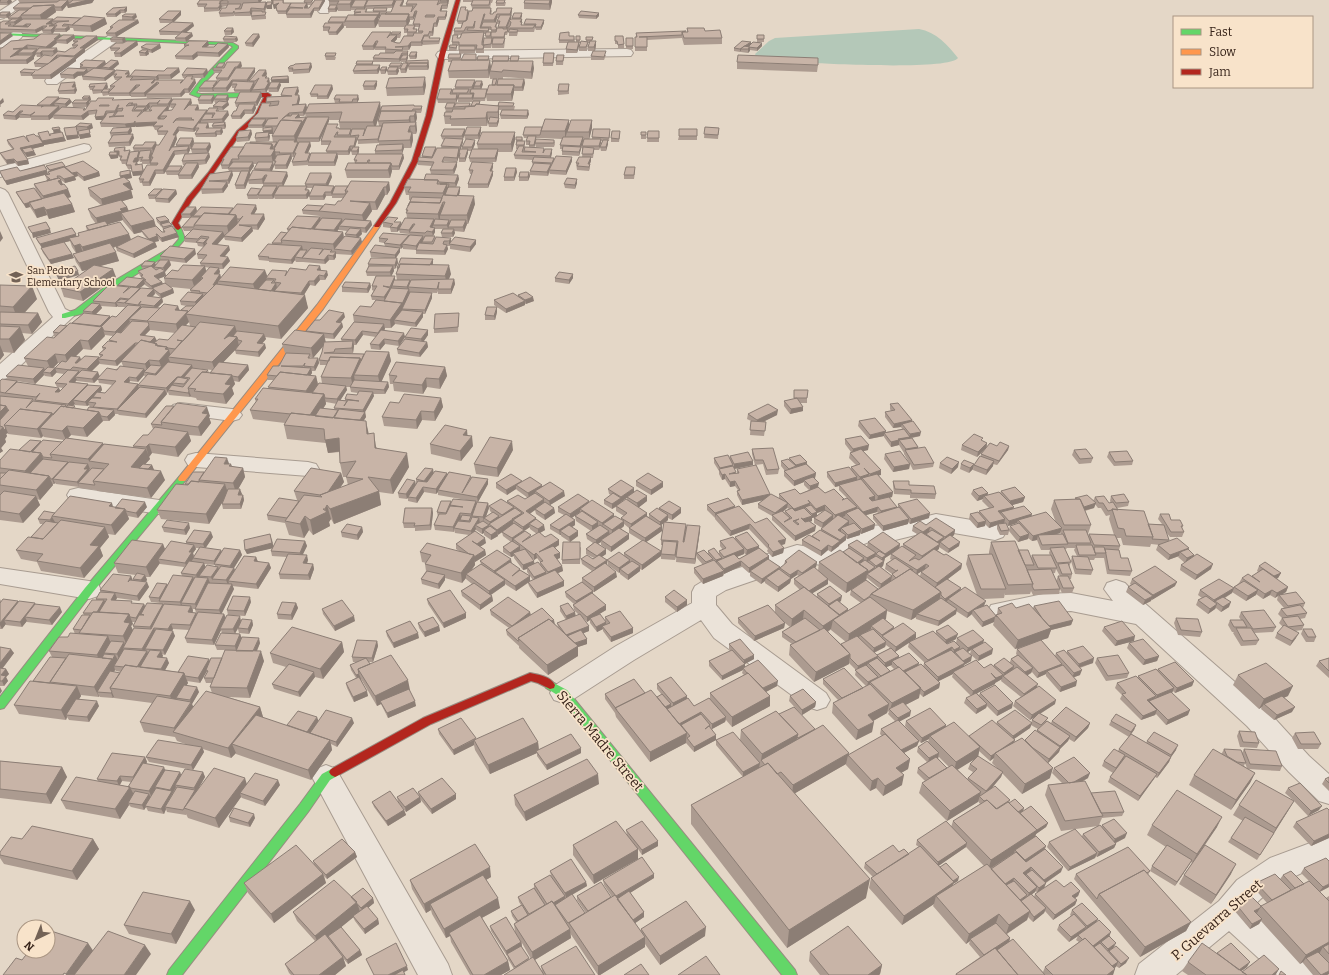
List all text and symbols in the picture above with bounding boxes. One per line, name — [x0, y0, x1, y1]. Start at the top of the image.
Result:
legend — [1173, 16, 1313, 88]
text: Fast — [1209, 25, 1233, 39]
text: Slow — [1209, 45, 1236, 59]
text: Jam — [1208, 65, 1231, 79]
place label: San Pedro Elementary School — [27, 265, 115, 289]
school or university icon: San Pedro Elementary School — [8, 269, 24, 285]
street label: Sierra Madre Street — [553, 687, 647, 795]
street label: P. Guevarra Street — [1168, 876, 1266, 964]
north arrow — [16, 919, 56, 959]
text: N — [22, 938, 37, 954]

